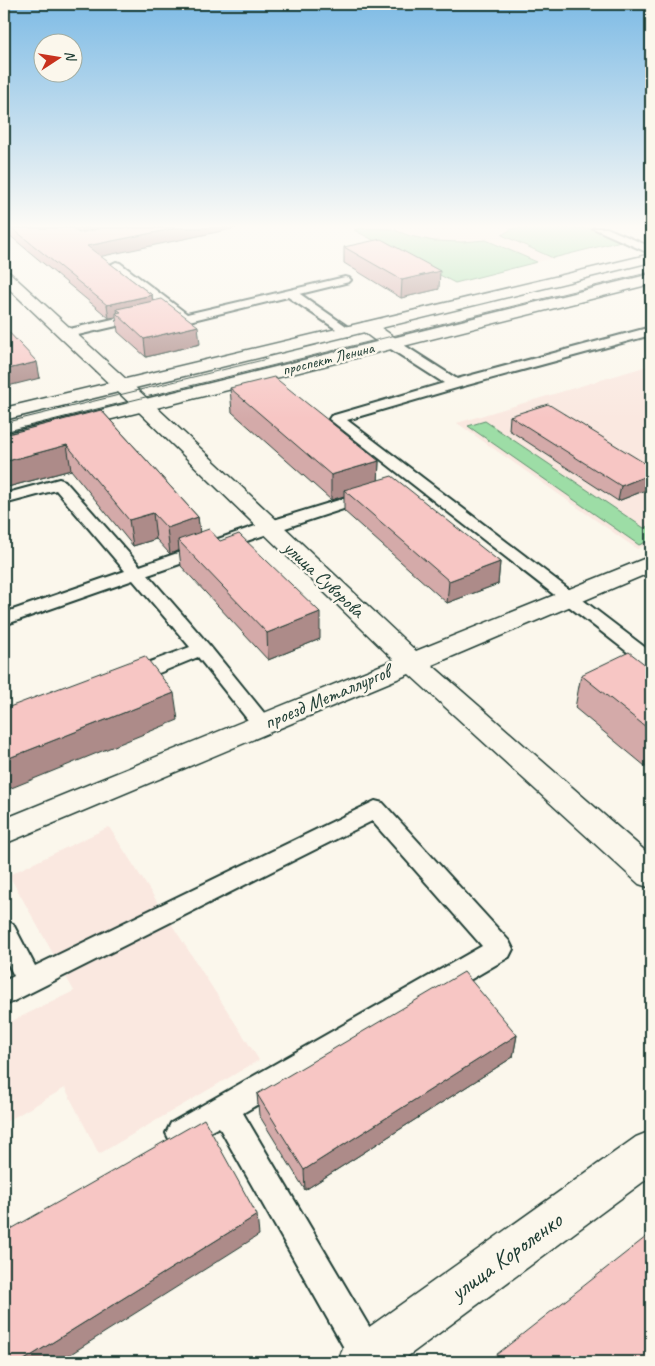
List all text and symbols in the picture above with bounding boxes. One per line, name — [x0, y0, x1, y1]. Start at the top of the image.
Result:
north arrow — [32, 32, 82, 82]
text: N — [61, 49, 80, 64]
street label: проспект Ленина — [280, 338, 378, 380]
street label: улица Суворова — [277, 534, 371, 624]
street label: проезд Металлургов — [260, 657, 398, 735]
street label: улица Короленко — [442, 1204, 569, 1308]

